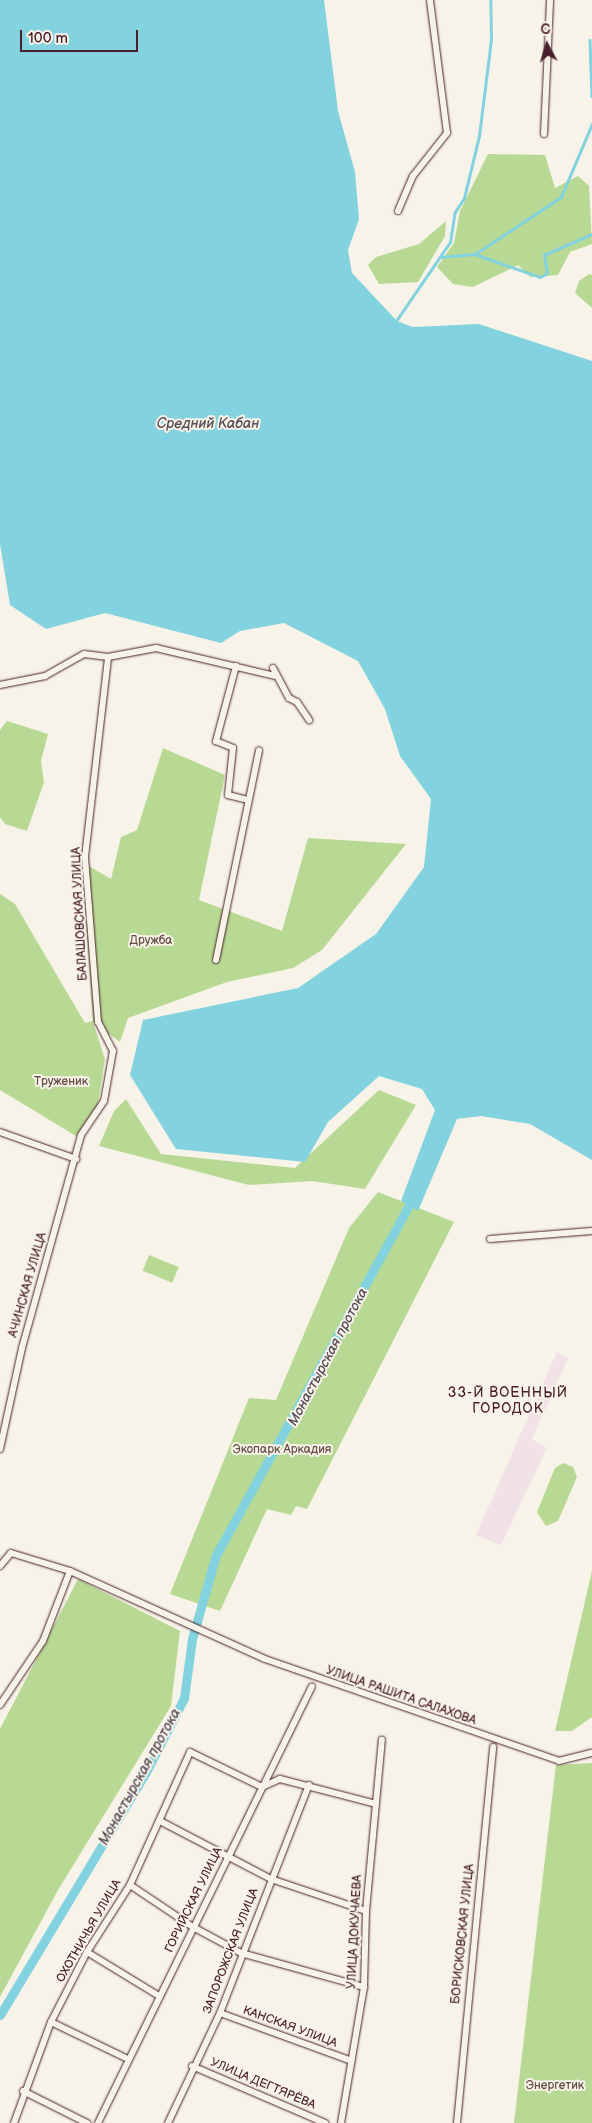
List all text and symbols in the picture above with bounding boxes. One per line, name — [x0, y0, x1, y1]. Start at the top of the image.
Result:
scale bar — [22, 20, 140, 52]
north arrow — [522, 20, 572, 70]
text: С — [540, 21, 551, 39]
text: 100 m — [28, 29, 68, 48]
water label: Средний Кабан — [157, 416, 259, 432]
street label: БАЛАШОВСКАЯ УЛИЦА — [69, 847, 91, 981]
park label: Дружба — [130, 934, 172, 948]
park label: Труженик — [34, 1075, 88, 1089]
street label: АЧИНСКАЯ УЛИЦА — [6, 1231, 50, 1339]
water label: Монастырская протока — [285, 1285, 371, 1429]
district label: 33-Й ВОЕННЫЙ ГОРОДОК — [446, 1385, 570, 1418]
park label: Экопарк Аркадия — [233, 1443, 331, 1457]
street label: УЛИЦА РАШИТА САЛАХОВА — [324, 1664, 478, 1728]
water label: Монастырская протока — [95, 1706, 185, 1848]
street label: ГОРИЙСКАЯ УЛИЦА — [162, 1845, 226, 1955]
street label: БОРИСКОВСКАЯ УЛИЦА — [448, 1863, 478, 2005]
street label: УЛИЦА ДОКУЧАЕВА — [345, 1874, 365, 1990]
street label: ОХОТНИЧЬЯ УЛИЦА — [54, 1877, 124, 1985]
street label: ЗАПОРОЖСКАЯ УЛИЦА — [200, 1886, 262, 2016]
street label: КАНСКАЯ УЛИЦА — [241, 2003, 339, 2051]
street label: УЛИЦА ДЕГТЯРЁВА — [208, 2055, 318, 2113]
park label: Энергетик — [526, 2079, 584, 2093]

